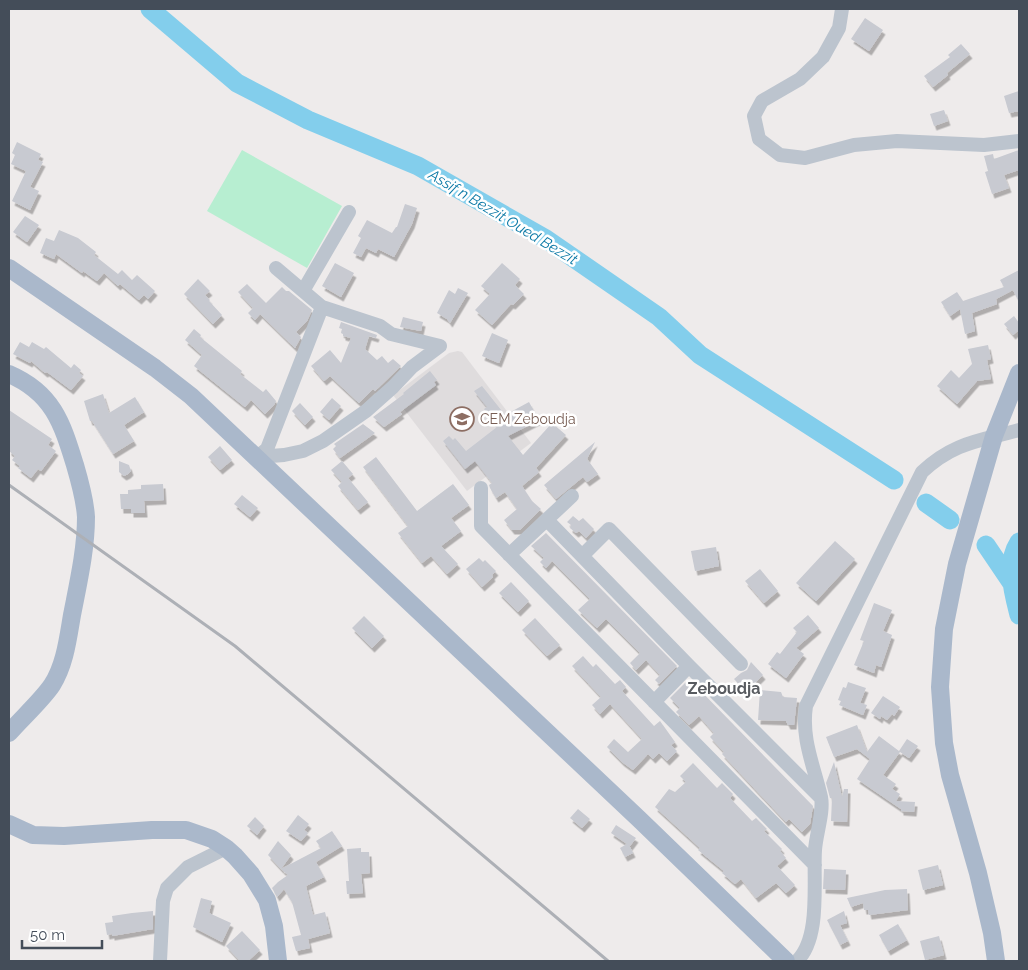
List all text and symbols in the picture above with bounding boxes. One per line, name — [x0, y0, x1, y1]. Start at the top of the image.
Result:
water label: Assif n Bezzit Oued Bezzit — [424, 165, 581, 269]
school or university icon: CEM Zeboudja — [449, 406, 475, 432]
place label: CEM Zeboudja — [480, 411, 576, 427]
district label: Zeboudja — [688, 679, 760, 698]
scale bar — [22, 918, 102, 950]
text: 50 m — [30, 926, 65, 944]

